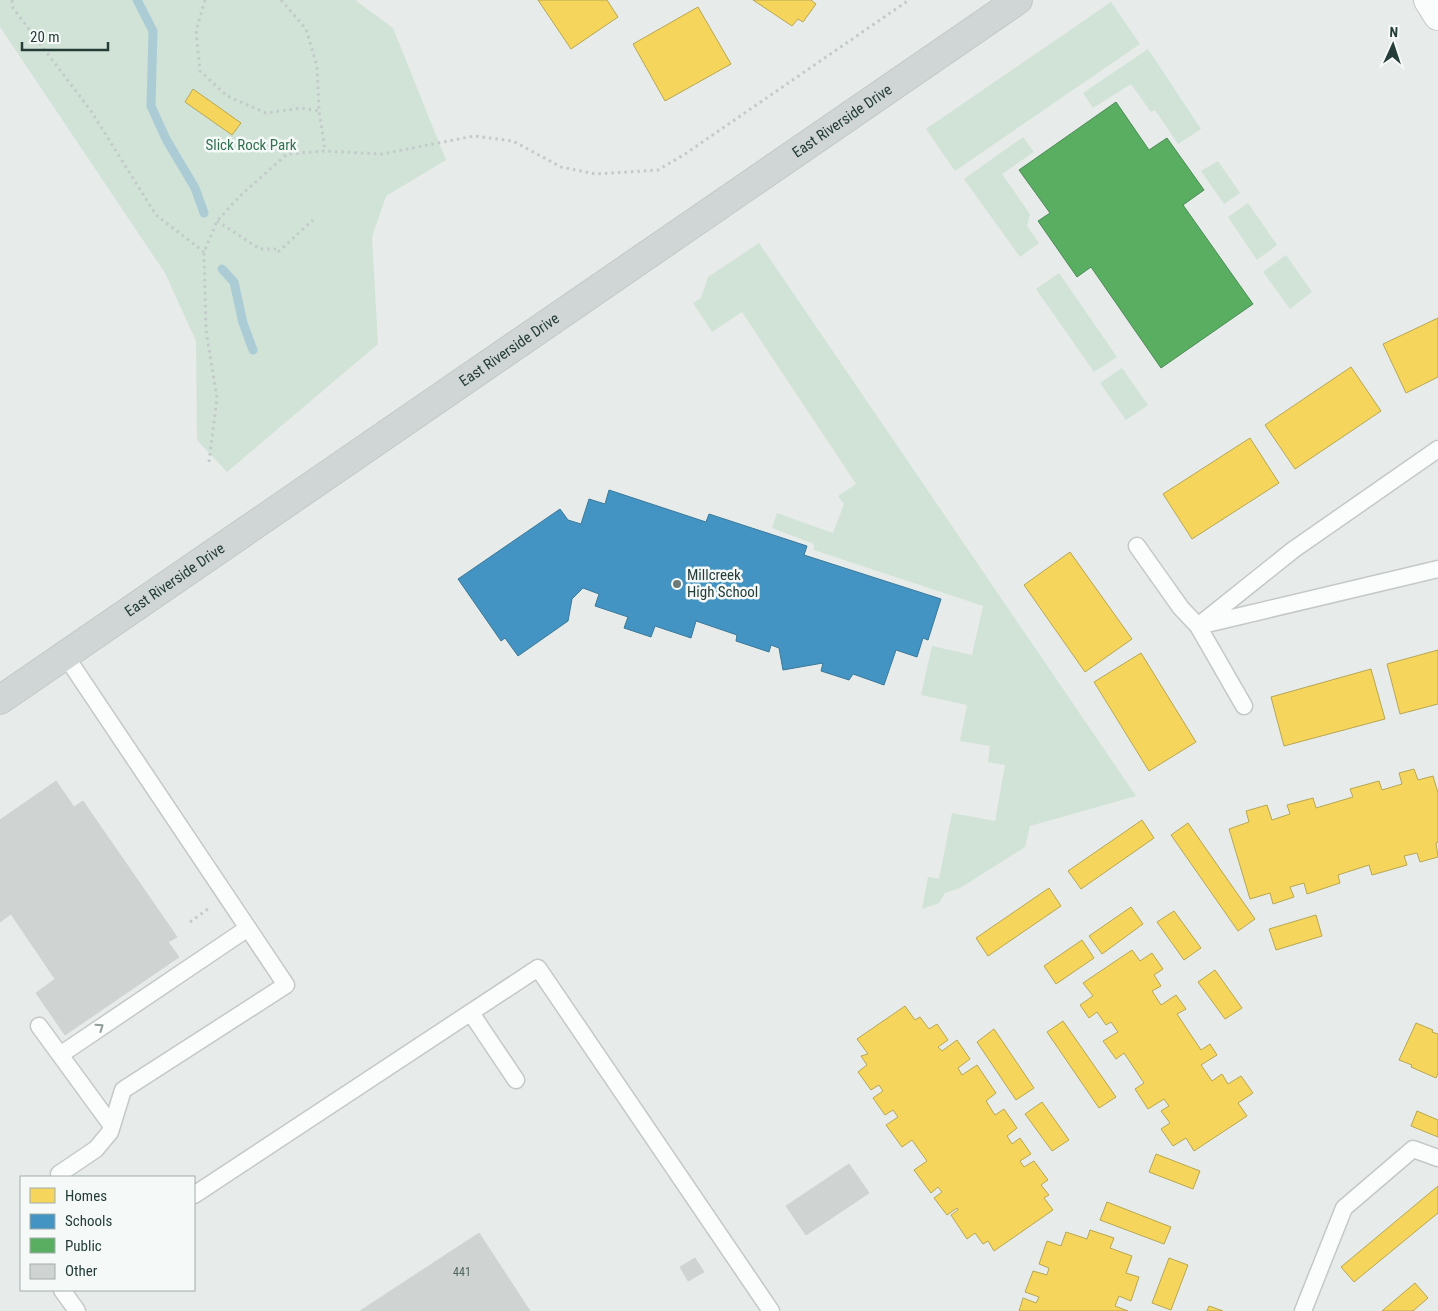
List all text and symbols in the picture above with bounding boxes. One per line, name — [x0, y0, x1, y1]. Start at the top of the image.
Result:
scale bar — [22, 20, 109, 52]
north arrow — [1368, 20, 1418, 70]
text: N — [1389, 24, 1398, 40]
text: 20 m — [30, 28, 60, 46]
street label: East Riverside Drive — [789, 80, 895, 161]
park label: Slick Rock Park — [205, 136, 297, 154]
street label: East Riverside Drive — [456, 309, 563, 390]
street label: East Riverside Drive — [121, 539, 228, 620]
place label: Millcreek High School — [687, 566, 758, 601]
marker: Millcreek High School — [671, 578, 683, 590]
one-way arrow — [95, 1024, 104, 1034]
legend — [20, 1176, 195, 1291]
text: Homes — [65, 1187, 107, 1205]
text: Schools — [65, 1212, 112, 1230]
text: Public — [65, 1237, 102, 1255]
text: Other — [65, 1262, 98, 1280]
house number: 441 — [453, 1265, 471, 1279]

